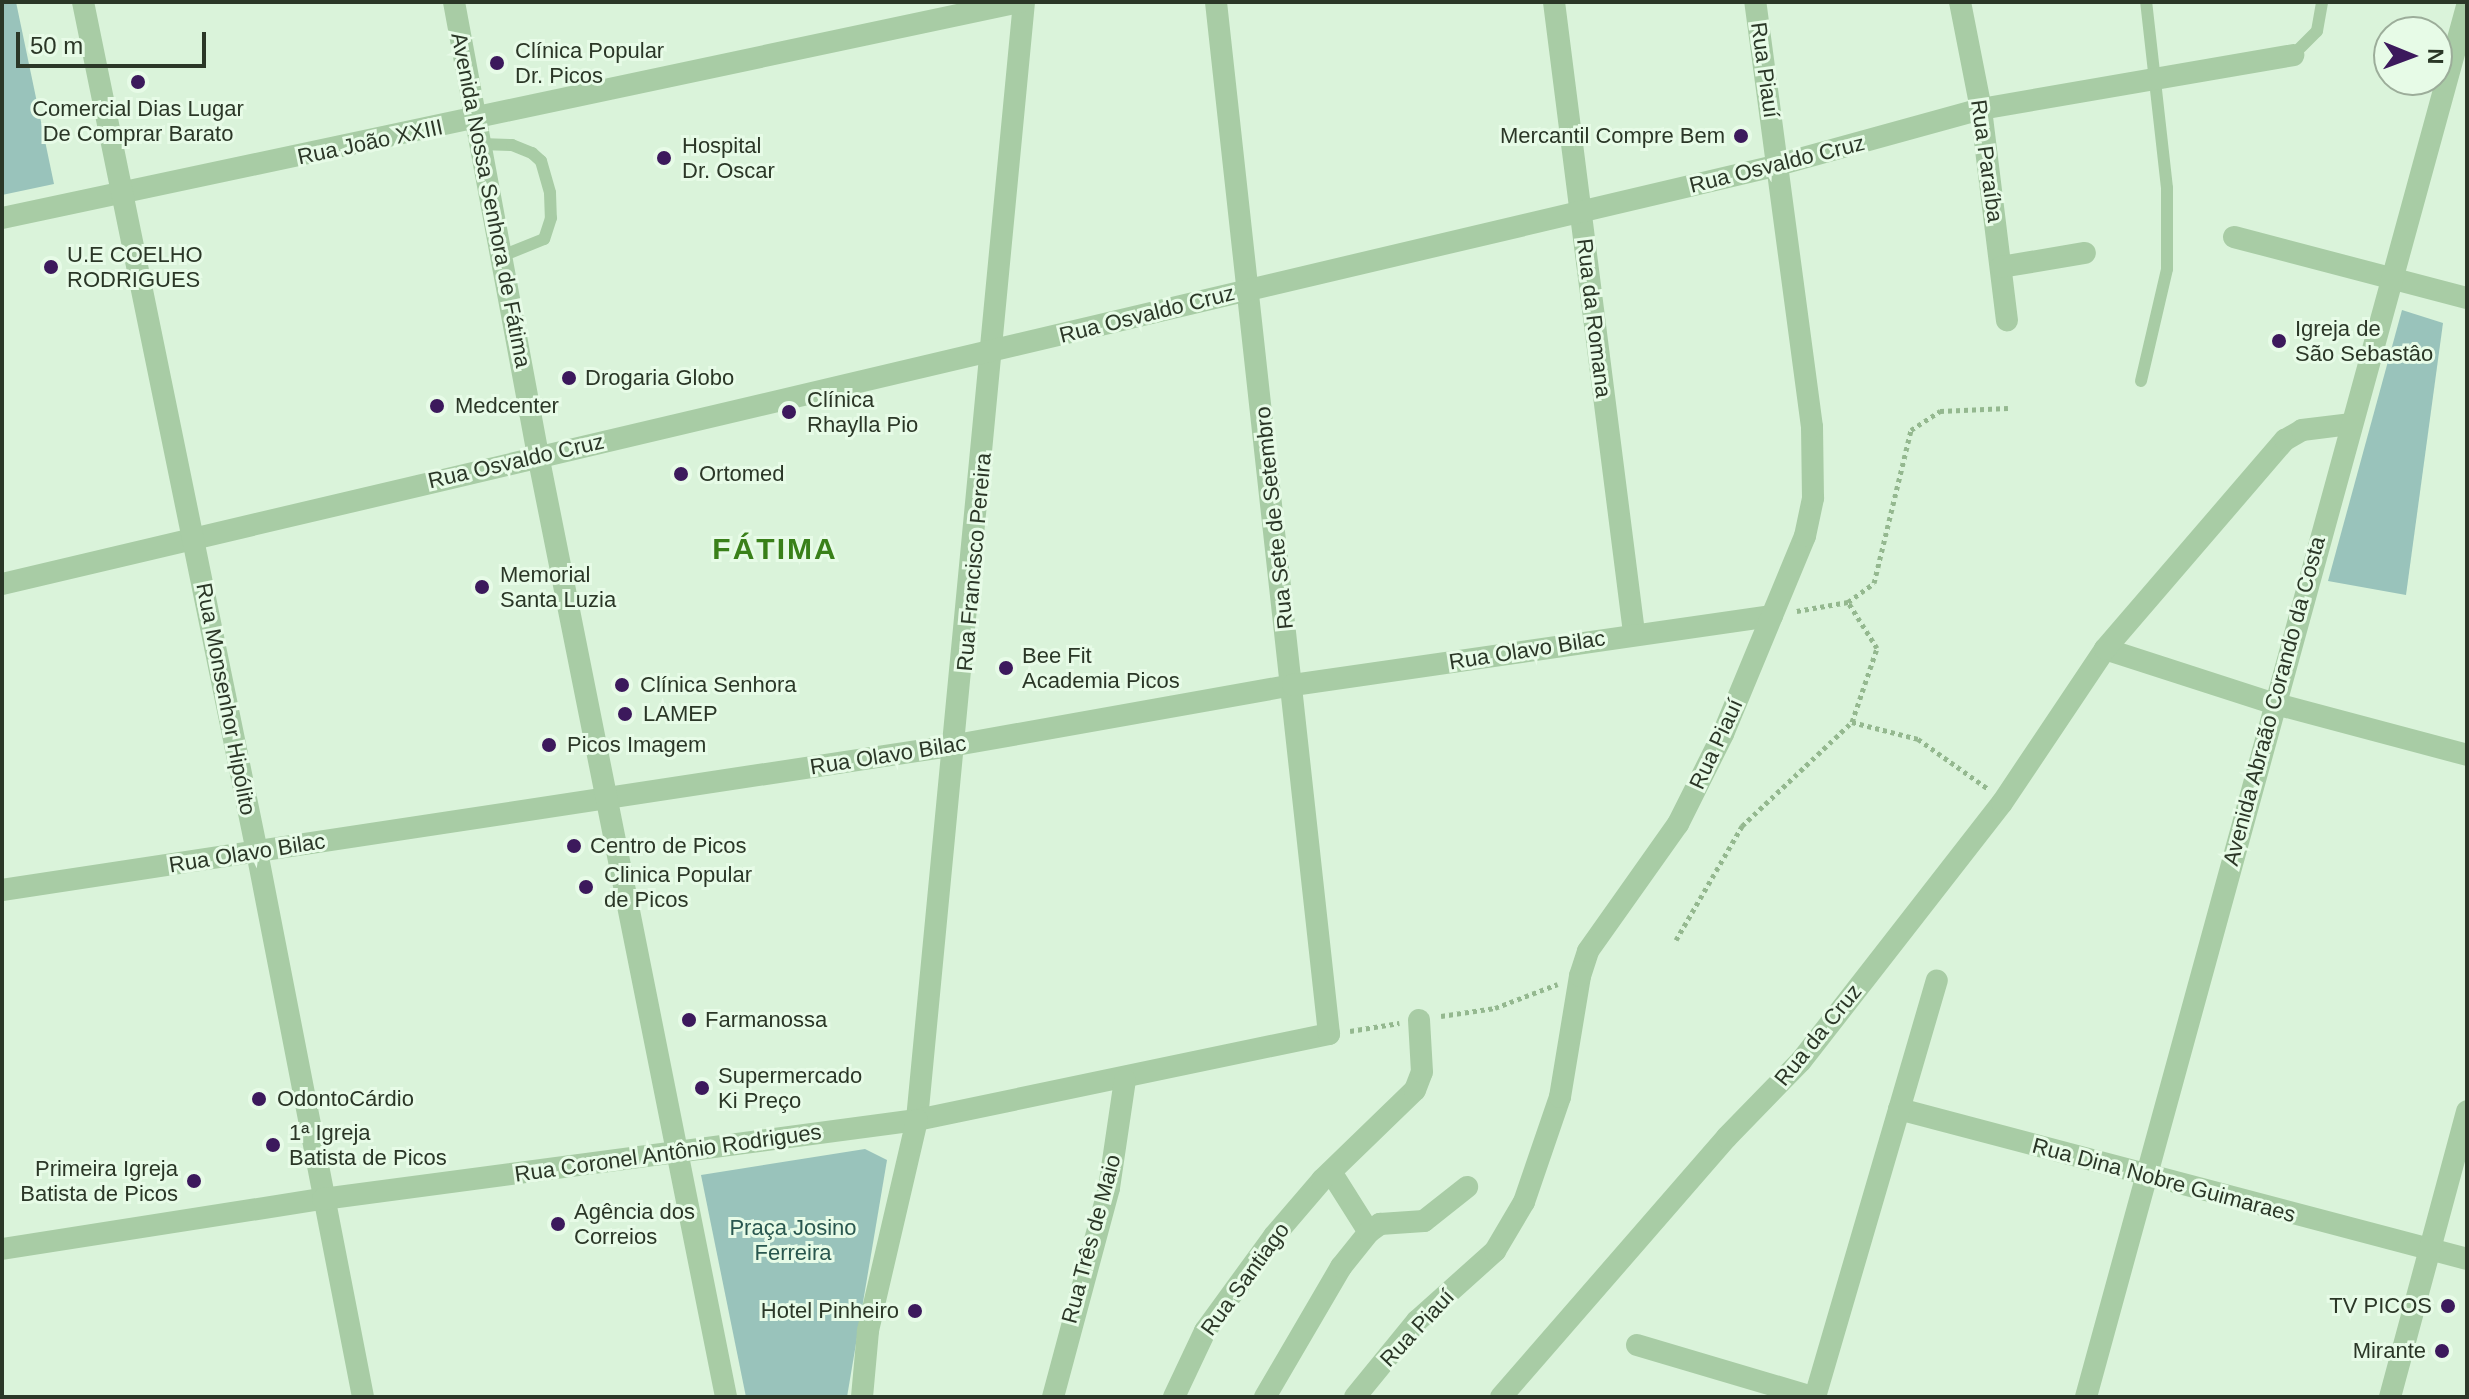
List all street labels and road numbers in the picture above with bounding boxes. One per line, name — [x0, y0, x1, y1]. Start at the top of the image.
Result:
street label: Rua Piauí — [1745, 20, 1785, 120]
street label: Avenida Nossa Senhora de Fátima — [446, 30, 536, 370]
street label: Rua Paraíba — [1965, 98, 2009, 224]
street label: Rua João XXIII — [295, 114, 445, 170]
street label: Rua Osvaldo Cruz — [1687, 129, 1867, 199]
street label: Rua da Romana — [1571, 237, 1617, 399]
street label: Rua Osvaldo Cruz — [1057, 279, 1237, 349]
street label: Rua Sete de Setembro — [1249, 405, 1299, 631]
street label: Rua Osvaldo Cruz — [425, 428, 607, 494]
street label: Rua Francisco Pereira — [951, 452, 997, 672]
street label: Avenida Abraão Corando da Costa — [2217, 533, 2331, 869]
street label: Rua Monsenhor Hipólito — [191, 581, 261, 817]
street label: Rua Olavo Bilac — [1447, 625, 1607, 675]
street label: Rua Piauí — [1684, 695, 1748, 793]
street label: Rua Olavo Bilac — [808, 730, 968, 780]
street label: Rua Olavo Bilac — [167, 828, 327, 878]
street label: Rua da Cruz — [1769, 979, 1867, 1091]
street label: Rua Coronel Antônio Rodrigues — [512, 1118, 824, 1188]
street label: Rua Dina Nobre Guimaraes — [2029, 1132, 2299, 1228]
street label: Rua Três de Maio — [1056, 1152, 1126, 1326]
street label: Rua Santiago — [1195, 1217, 1295, 1341]
street label: Rua Piauí — [1374, 1284, 1460, 1372]

